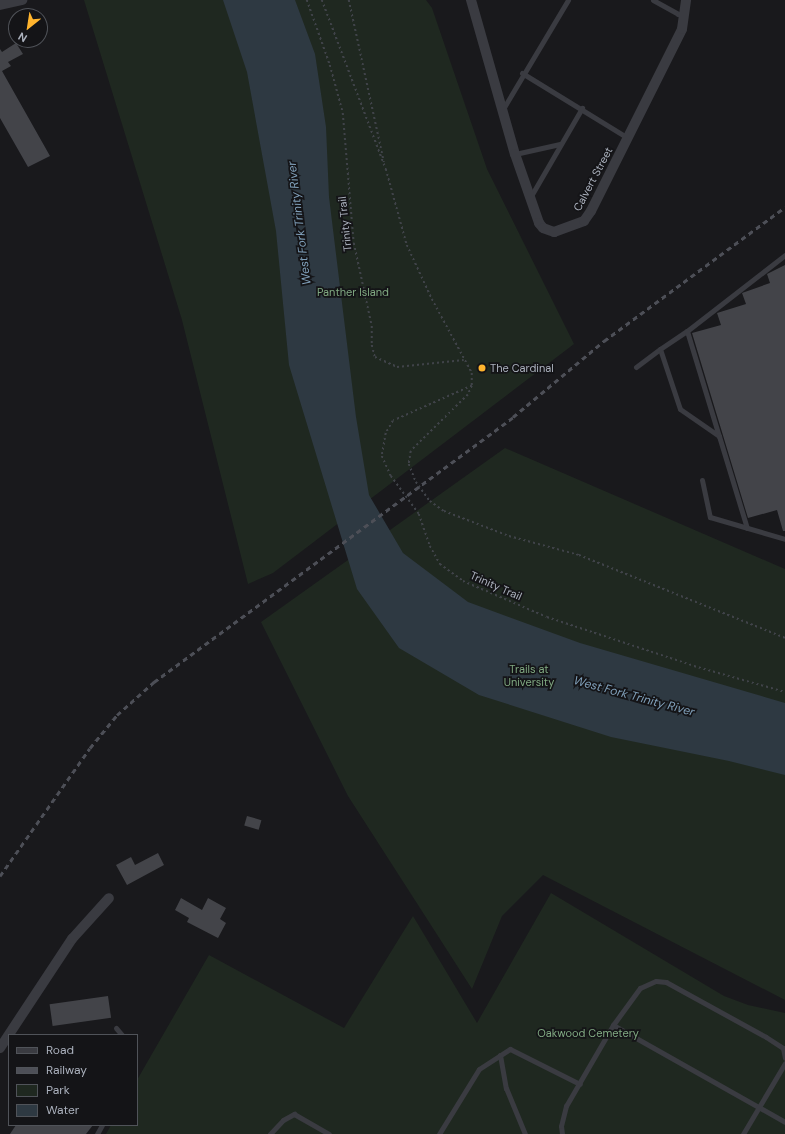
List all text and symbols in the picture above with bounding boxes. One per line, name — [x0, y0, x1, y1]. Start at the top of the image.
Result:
north arrow — [8, 8, 48, 48]
text: N — [16, 29, 29, 46]
street label: Calvert Street — [571, 145, 615, 213]
water label: West Fork Trinity River — [285, 160, 315, 286]
street label: Trinity Trail — [336, 196, 354, 252]
park label: Panther Island — [317, 285, 389, 299]
place label: The Cardinal — [490, 361, 554, 375]
marker: The Cardinal — [477, 363, 487, 373]
street label: Trinity Trail — [468, 569, 524, 603]
park label: Trails at University — [504, 663, 554, 689]
water label: West Fork Trinity River — [572, 674, 696, 720]
park label: Oakwood Cemetery — [537, 1026, 639, 1040]
legend — [8, 1034, 138, 1126]
text: Road — [46, 1042, 74, 1058]
text: Railway — [46, 1062, 87, 1078]
text: Park — [46, 1082, 70, 1098]
text: Water — [46, 1102, 79, 1118]

